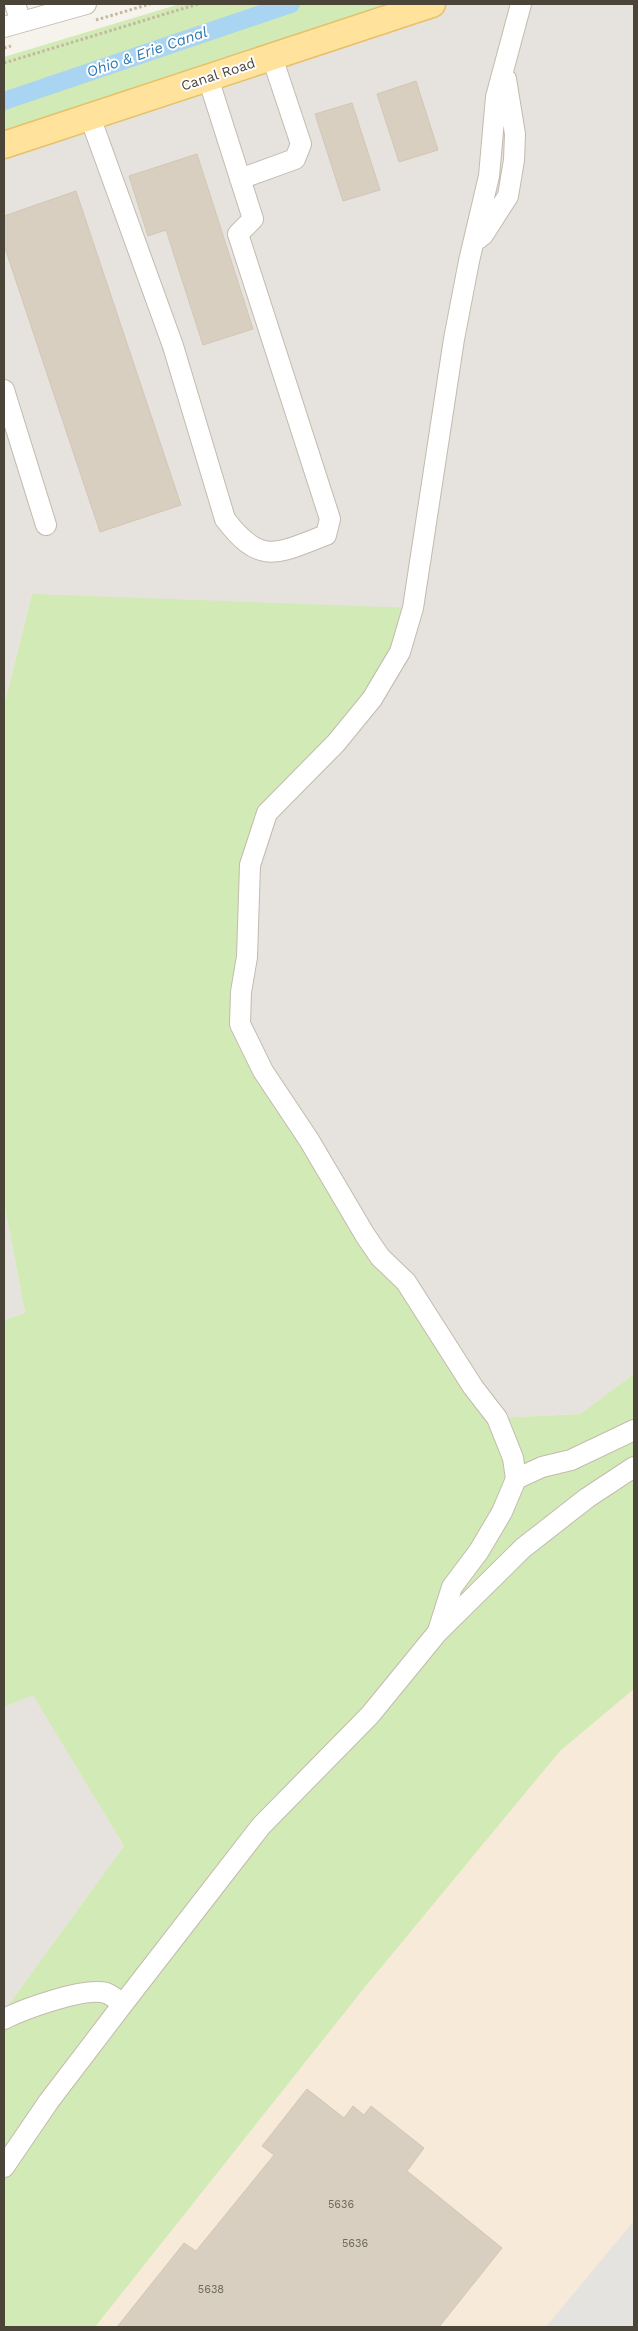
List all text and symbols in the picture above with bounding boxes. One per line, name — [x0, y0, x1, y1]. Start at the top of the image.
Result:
water label: Ohio & Erie Canal — [84, 23, 210, 81]
street label: Canal Road — [179, 55, 257, 93]
house number: 5636 — [328, 2198, 354, 2211]
house number: 5636 — [342, 2237, 368, 2250]
house number: 5638 — [198, 2283, 224, 2296]

